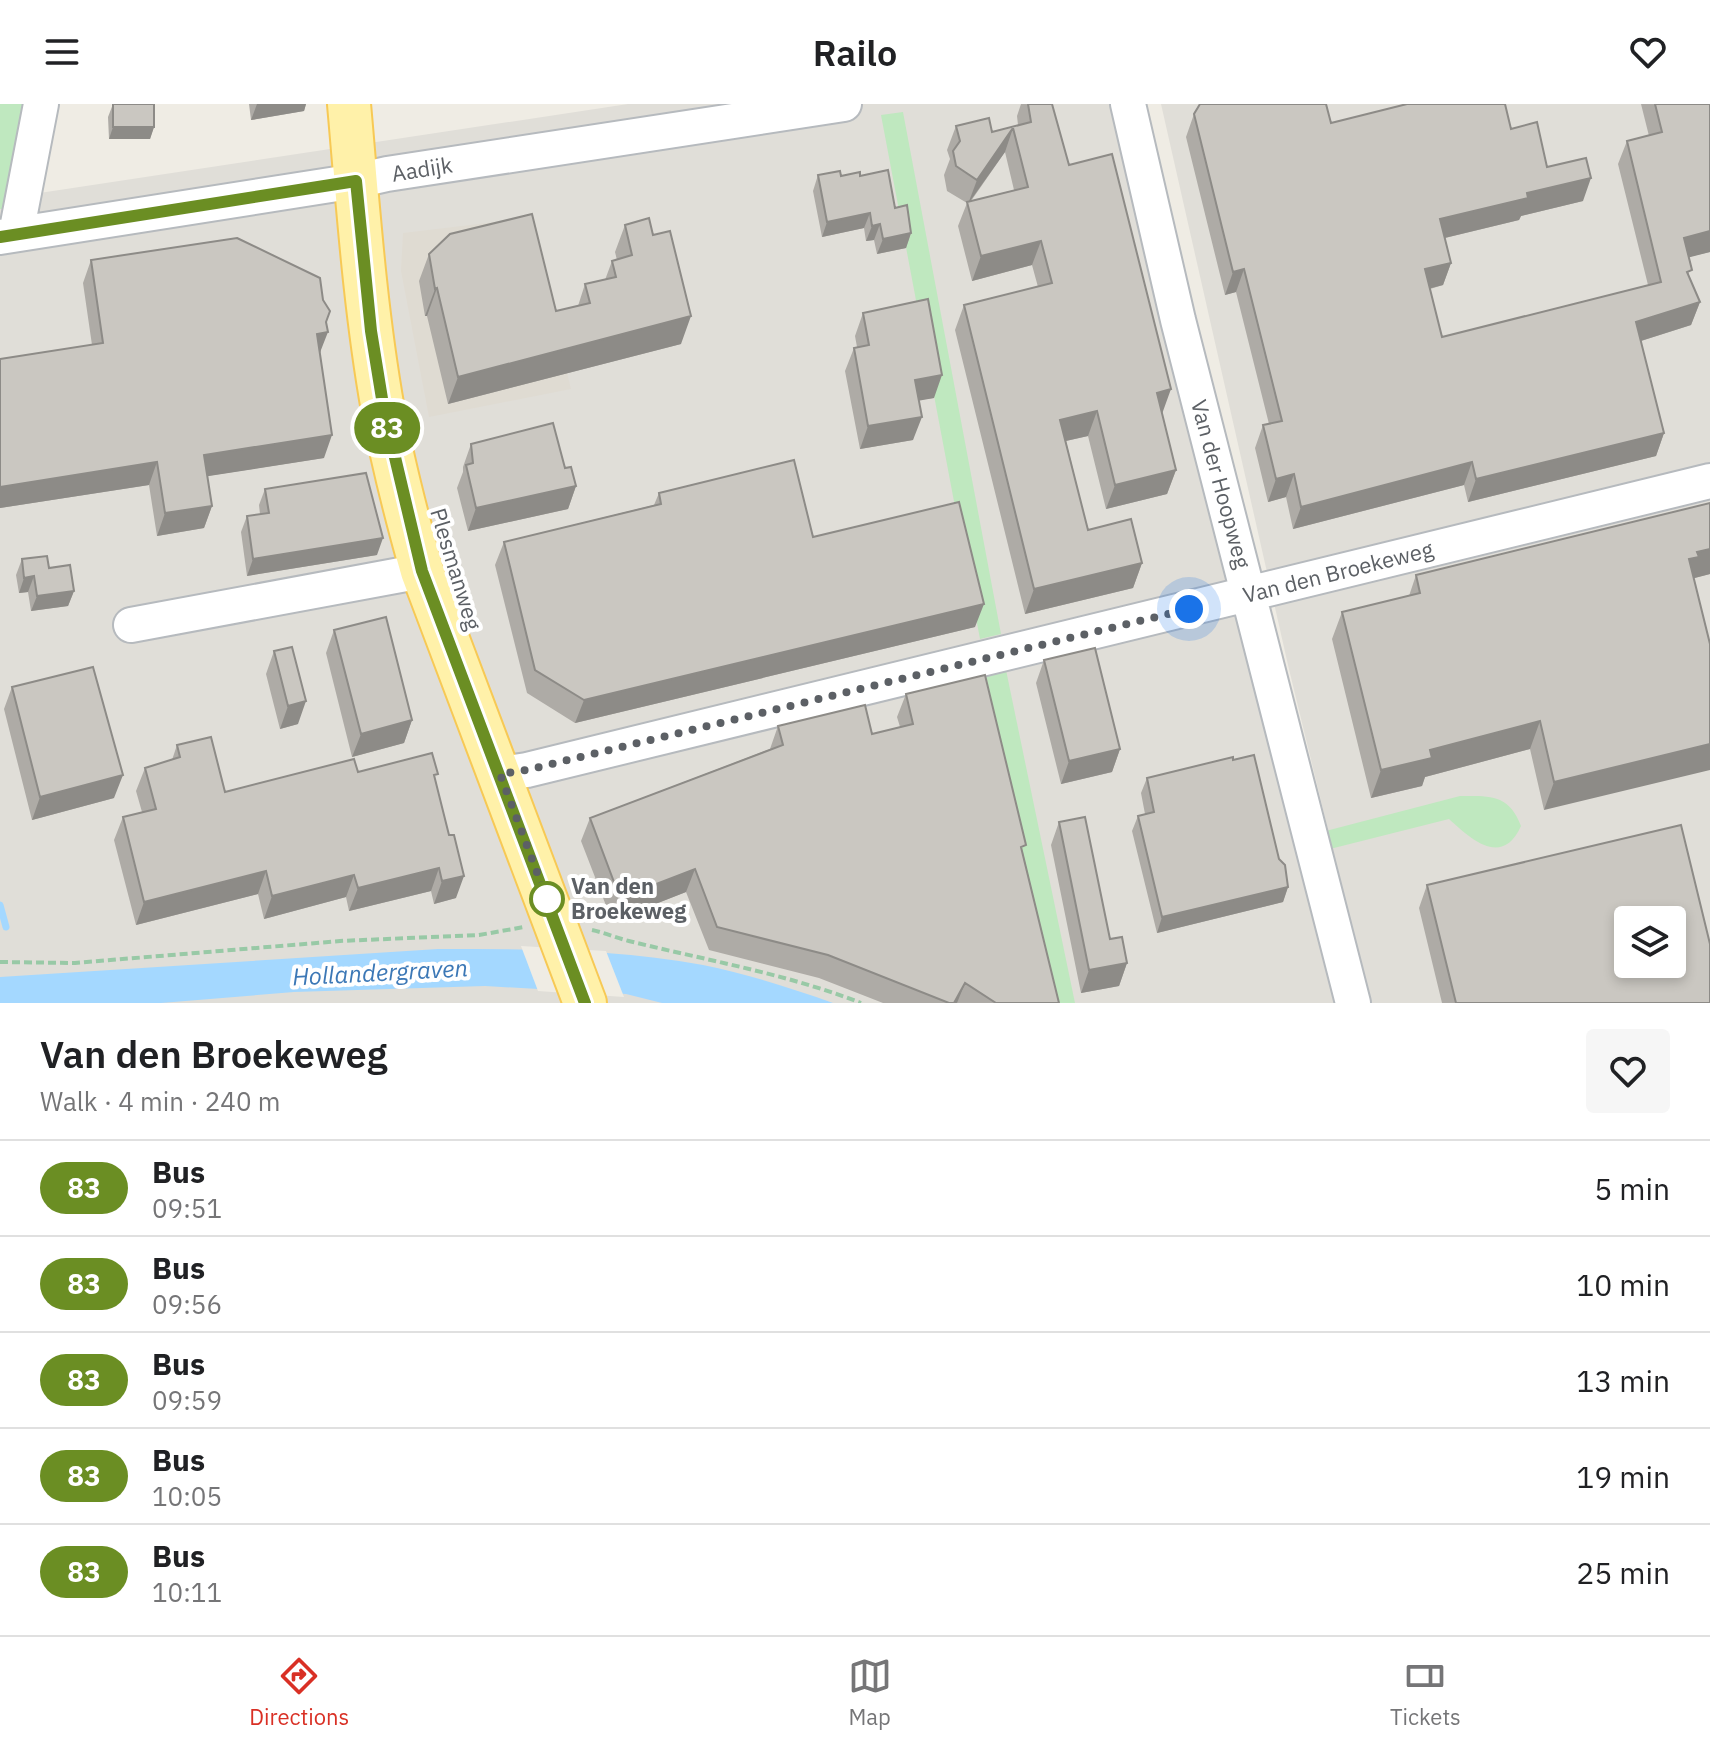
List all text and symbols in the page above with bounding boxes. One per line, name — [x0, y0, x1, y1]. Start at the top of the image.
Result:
text: Railo — [813, 29, 897, 76]
icon: menu — [40, 30, 84, 74]
icon: heart — [1626, 30, 1670, 74]
street label: Aadijk — [389, 149, 455, 188]
street label: Van der Hoopweg — [1185, 396, 1258, 572]
line badge: 83 — [351, 402, 423, 454]
text: 83 — [370, 409, 404, 446]
street label: Plesmanweg — [424, 504, 489, 634]
street label: Van den Broekeweg — [1240, 534, 1436, 609]
your location — [1169, 589, 1209, 629]
place label: Van den Broekeweg — [571, 871, 687, 925]
marker: Van den Broekeweg — [530, 882, 564, 916]
map controls — [1614, 906, 1686, 978]
button: layers — [1614, 906, 1686, 978]
water label: Hollandergraven — [291, 951, 469, 993]
text: Van den Broekeweg — [40, 1029, 387, 1078]
button: heart — [1586, 1029, 1670, 1113]
text: Walk · 4 min · 240 m — [40, 1084, 280, 1118]
text: Bus — [152, 1152, 205, 1191]
text: 83 — [67, 1169, 101, 1206]
text: 5 min — [1594, 1169, 1670, 1208]
text: 09:51 — [152, 1191, 222, 1225]
text: Bus — [152, 1248, 205, 1287]
text: 83 — [67, 1265, 101, 1302]
text: 10 min — [1576, 1265, 1670, 1304]
text: 09:56 — [152, 1287, 222, 1321]
text: Bus — [152, 1344, 205, 1383]
text: 83 — [67, 1361, 101, 1398]
text: 13 min — [1576, 1361, 1670, 1400]
text: 09:59 — [152, 1383, 222, 1417]
text: Bus — [152, 1440, 205, 1479]
text: 83 — [67, 1457, 101, 1494]
text: 19 min — [1576, 1457, 1670, 1496]
text: 10:05 — [152, 1479, 222, 1513]
text: Bus — [152, 1536, 205, 1575]
text: 83 — [67, 1553, 101, 1590]
text: 25 min — [1576, 1553, 1670, 1592]
text: 10:11 — [152, 1575, 222, 1609]
tab: Directions — [249, 1654, 349, 1731]
tab: Map — [848, 1654, 892, 1731]
tab: Tickets — [1390, 1654, 1461, 1731]

